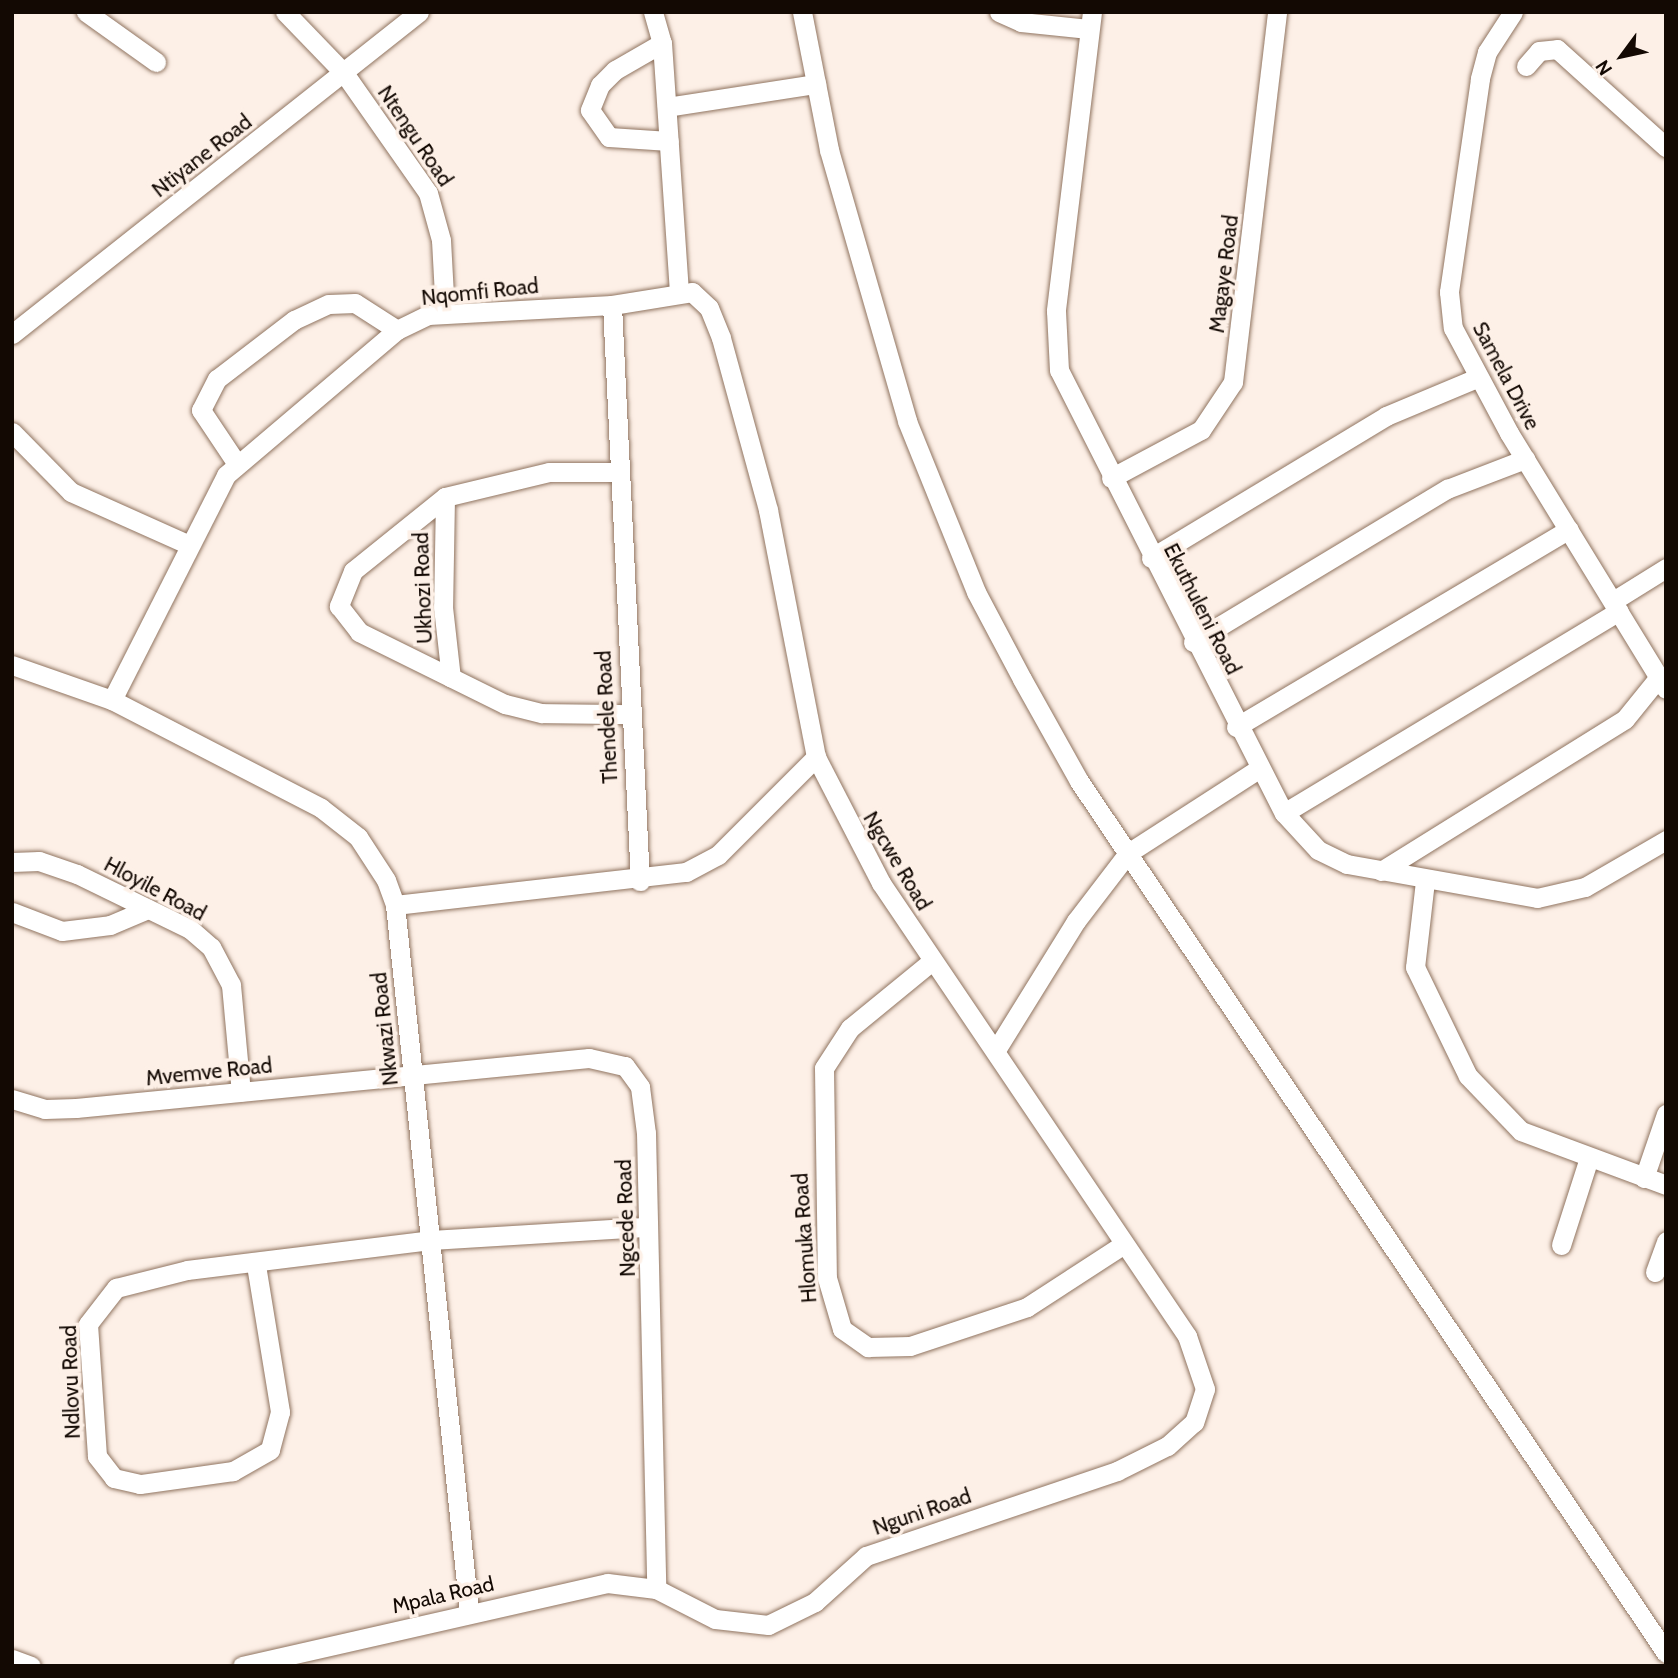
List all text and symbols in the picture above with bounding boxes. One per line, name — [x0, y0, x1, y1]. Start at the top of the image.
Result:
north arrow — [1587, 21, 1657, 91]
text: N — [1591, 56, 1617, 80]
street label: Ntengu Road — [372, 81, 458, 191]
street label: Ntiyane Road — [147, 109, 257, 203]
street label: Magaye Road — [1204, 214, 1244, 334]
street label: Nqomfi Road — [420, 273, 540, 311]
street label: Samela Drive — [1467, 318, 1545, 434]
street label: Ukhozi Road — [408, 532, 438, 644]
street label: Ekuthuleni Road — [1158, 539, 1246, 679]
street label: Thendele Road — [591, 650, 623, 784]
street label: Ngcwe Road — [858, 807, 936, 915]
street label: Hloyile Road — [100, 852, 210, 926]
street label: Nkwazi Road — [367, 971, 403, 1087]
street label: Mvemve Road — [145, 1053, 273, 1091]
street label: Ngcede Road — [611, 1159, 641, 1277]
street label: Hlomuka Road — [788, 1172, 822, 1304]
street label: Ndlovu Road — [56, 1325, 86, 1439]
street label: Nguni Road — [869, 1483, 975, 1541]
street label: Mpala Road — [390, 1571, 496, 1619]

